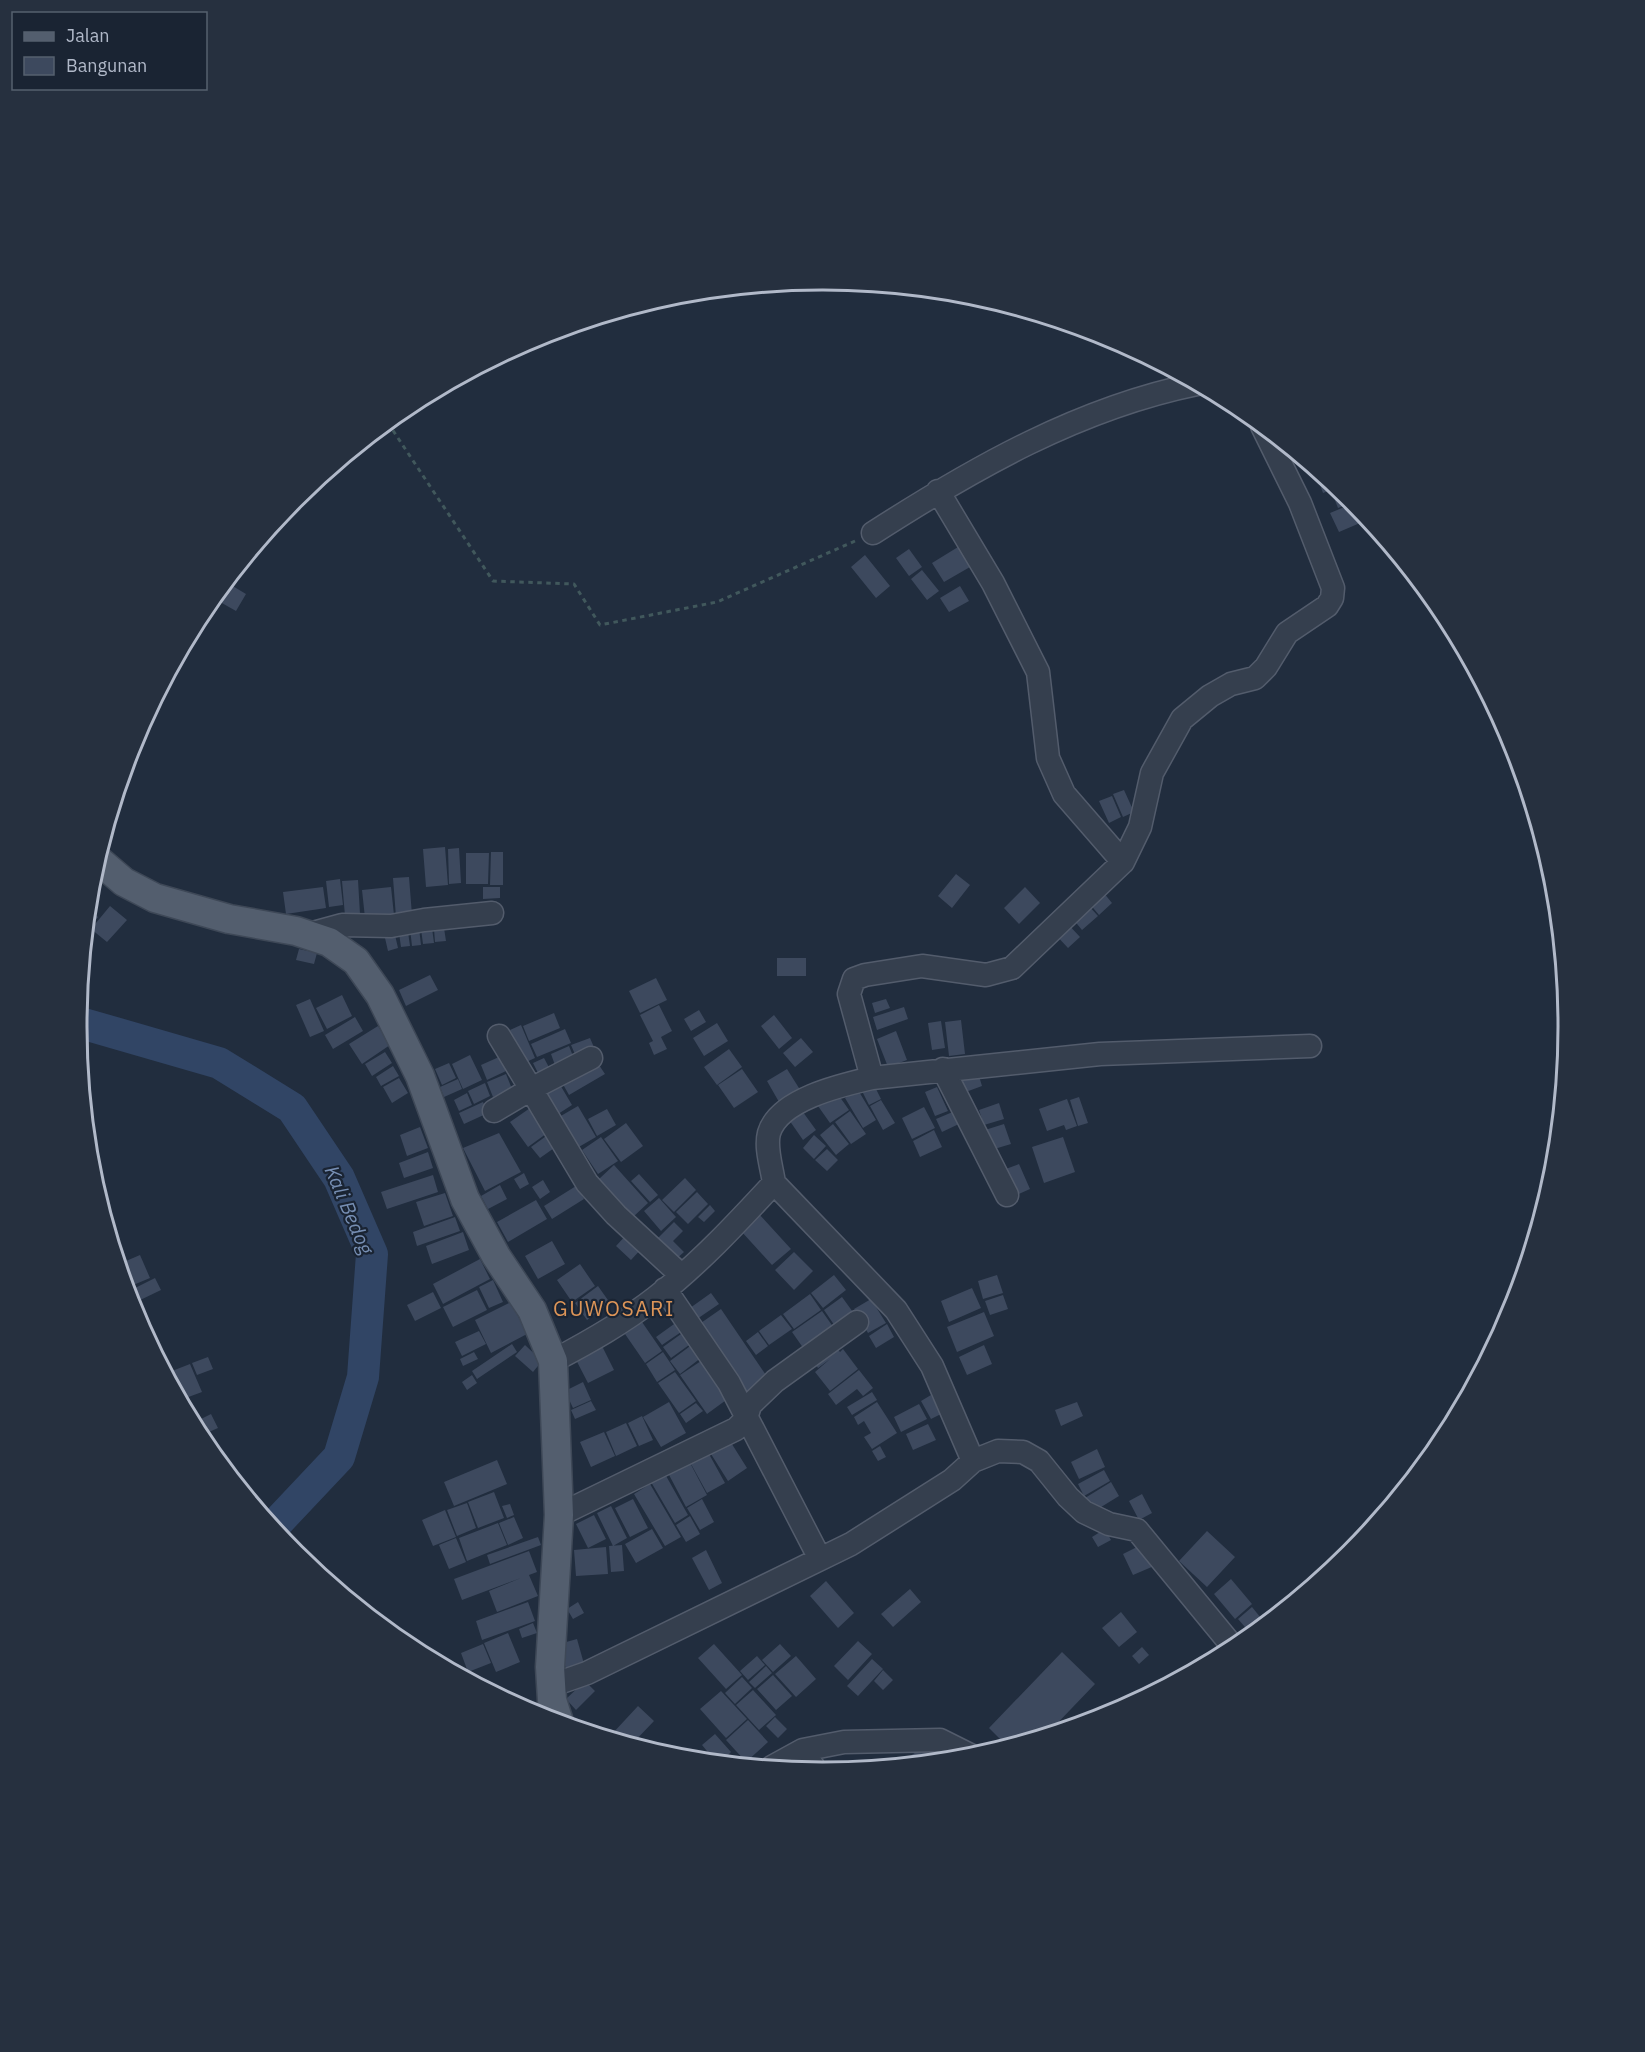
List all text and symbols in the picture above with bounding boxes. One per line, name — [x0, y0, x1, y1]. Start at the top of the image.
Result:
legend — [12, 12, 207, 90]
text: Jalan — [66, 24, 110, 47]
text: Bangunan — [66, 54, 147, 77]
water label: Kali Bedog — [319, 1161, 381, 1259]
district label: GUWOSARI — [553, 1294, 675, 1322]

